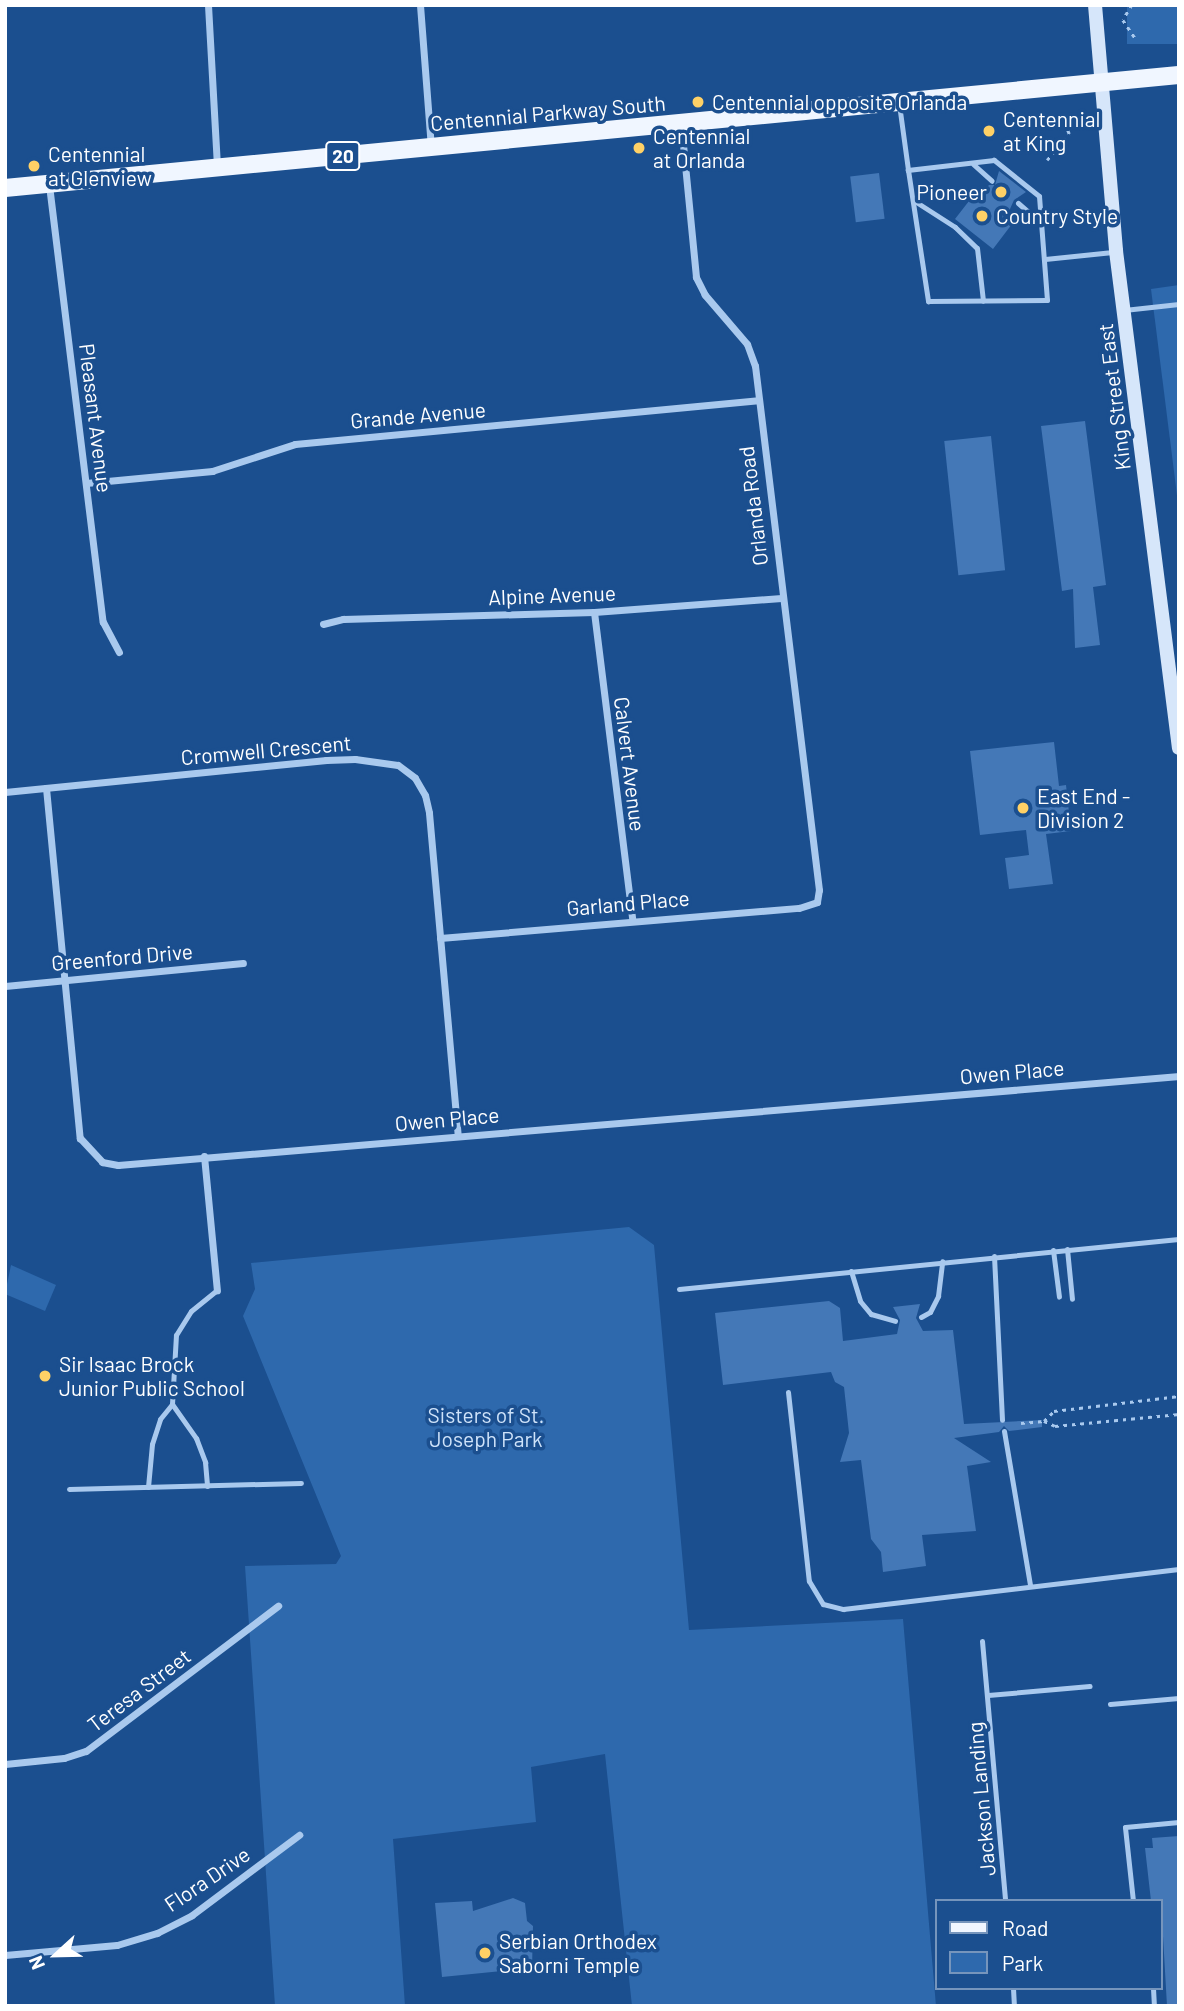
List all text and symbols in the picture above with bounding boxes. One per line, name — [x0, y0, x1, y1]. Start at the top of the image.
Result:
place label: Centennial opposite Orlanda — [712, 89, 967, 115]
street label: Centennial Parkway South — [429, 90, 667, 136]
marker: Centennial opposite Orlanda — [690, 94, 706, 110]
place label: Centennial at King — [1003, 106, 1100, 156]
place label: Centennial at Orlanda — [653, 123, 750, 173]
marker: Centennial at King — [981, 123, 997, 139]
road number: 20 — [324, 140, 362, 172]
marker: Centennial at Orlanda — [631, 140, 647, 156]
place label: Centennial at Glenview — [48, 141, 152, 191]
marker: Centennial at Glenview — [26, 158, 42, 174]
place label: Pioneer — [917, 179, 987, 205]
marker: Pioneer — [993, 184, 1009, 200]
place label: Country Style — [996, 203, 1118, 229]
marker: Country Style — [974, 208, 990, 224]
street label: King Street East — [1092, 322, 1136, 472]
street label: Pleasant Avenue — [74, 342, 118, 494]
street label: Grande Avenue — [349, 397, 487, 433]
street label: Orlanda Road — [733, 445, 773, 567]
street label: Alpine Avenue — [488, 580, 616, 610]
street label: Calvert Avenue — [609, 695, 651, 833]
street label: Cromwell Crescent — [180, 730, 352, 770]
place label: East End - Division 2 — [1037, 783, 1130, 833]
marker: East End - Division 2 — [1015, 800, 1031, 816]
street label: Garland Place — [565, 885, 691, 921]
street label: Greenford Drive — [50, 938, 194, 976]
street label: Owen Place — [959, 1055, 1065, 1089]
street label: Owen Place — [394, 1102, 500, 1136]
place label: Sir Isaac Brock Junior Public School — [59, 1351, 245, 1401]
marker: Sir Isaac Brock Junior Public School — [37, 1368, 53, 1384]
park label: Sisters of St. Joseph Park — [428, 1402, 544, 1452]
street label: Teresa Street — [82, 1643, 196, 1737]
street label: Jackson Landing — [962, 1721, 1000, 1877]
street label: Flora Drive — [160, 1841, 254, 1917]
legend — [936, 1899, 1163, 1990]
text: Road — [1002, 1915, 1048, 1940]
north arrow — [21, 1920, 91, 1990]
place label: Serbian Orthodex Saborni Temple — [499, 1928, 657, 1978]
marker: Serbian Orthodex Saborni Temple — [477, 1945, 493, 1961]
text: Park — [1002, 1950, 1043, 1975]
text: N — [23, 1953, 49, 1973]

